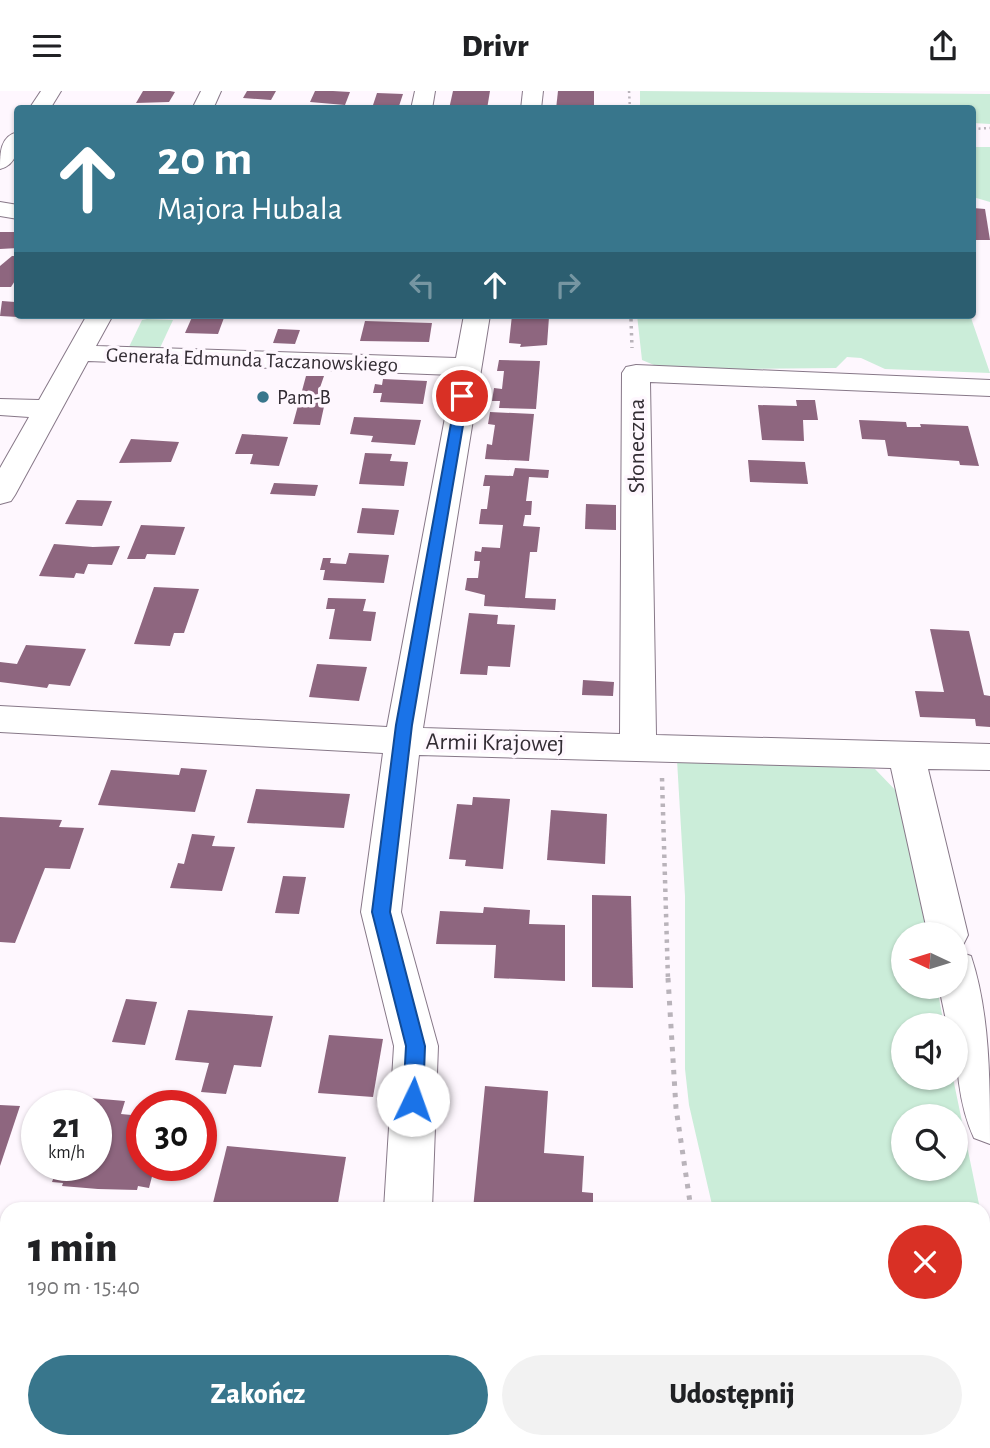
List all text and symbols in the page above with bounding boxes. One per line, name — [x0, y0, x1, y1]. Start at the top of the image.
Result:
icon: menu — [28, 27, 66, 65]
icon: share — [924, 27, 962, 65]
text: Drivr — [461, 30, 529, 62]
icon: ahead — [42, 133, 133, 224]
text: 20 m — [157, 135, 253, 184]
text: Majora Hubala — [157, 193, 342, 225]
icon: left — [403, 266, 441, 304]
icon: ahead — [476, 266, 514, 304]
icon: right — [549, 266, 587, 304]
street label: Generała Edmunda Taczanowskiego — [106, 344, 398, 376]
pin — [432, 366, 492, 426]
icon: arrive — [443, 377, 481, 415]
place label: Pam-B — [277, 387, 331, 408]
marker: Pam-B — [255, 389, 271, 405]
street label: Słoneczna — [625, 398, 649, 494]
street label: Armii Krajowej — [425, 730, 565, 756]
north arrow — [891, 922, 968, 999]
map controls — [891, 922, 968, 1181]
button: sound — [891, 1013, 968, 1090]
position arrow — [376, 1063, 450, 1137]
speed limit sign: 30 — [126, 1090, 217, 1181]
button: search — [891, 1104, 968, 1181]
text: 21 — [52, 1109, 81, 1144]
text: km/h — [48, 1144, 85, 1162]
button: close — [888, 1225, 962, 1299]
text: 1 min — [28, 1227, 117, 1269]
text: 190 m · 15:40 — [28, 1276, 140, 1299]
button: Zakończ — [28, 1355, 488, 1435]
button: Udostępnij — [502, 1355, 962, 1435]

